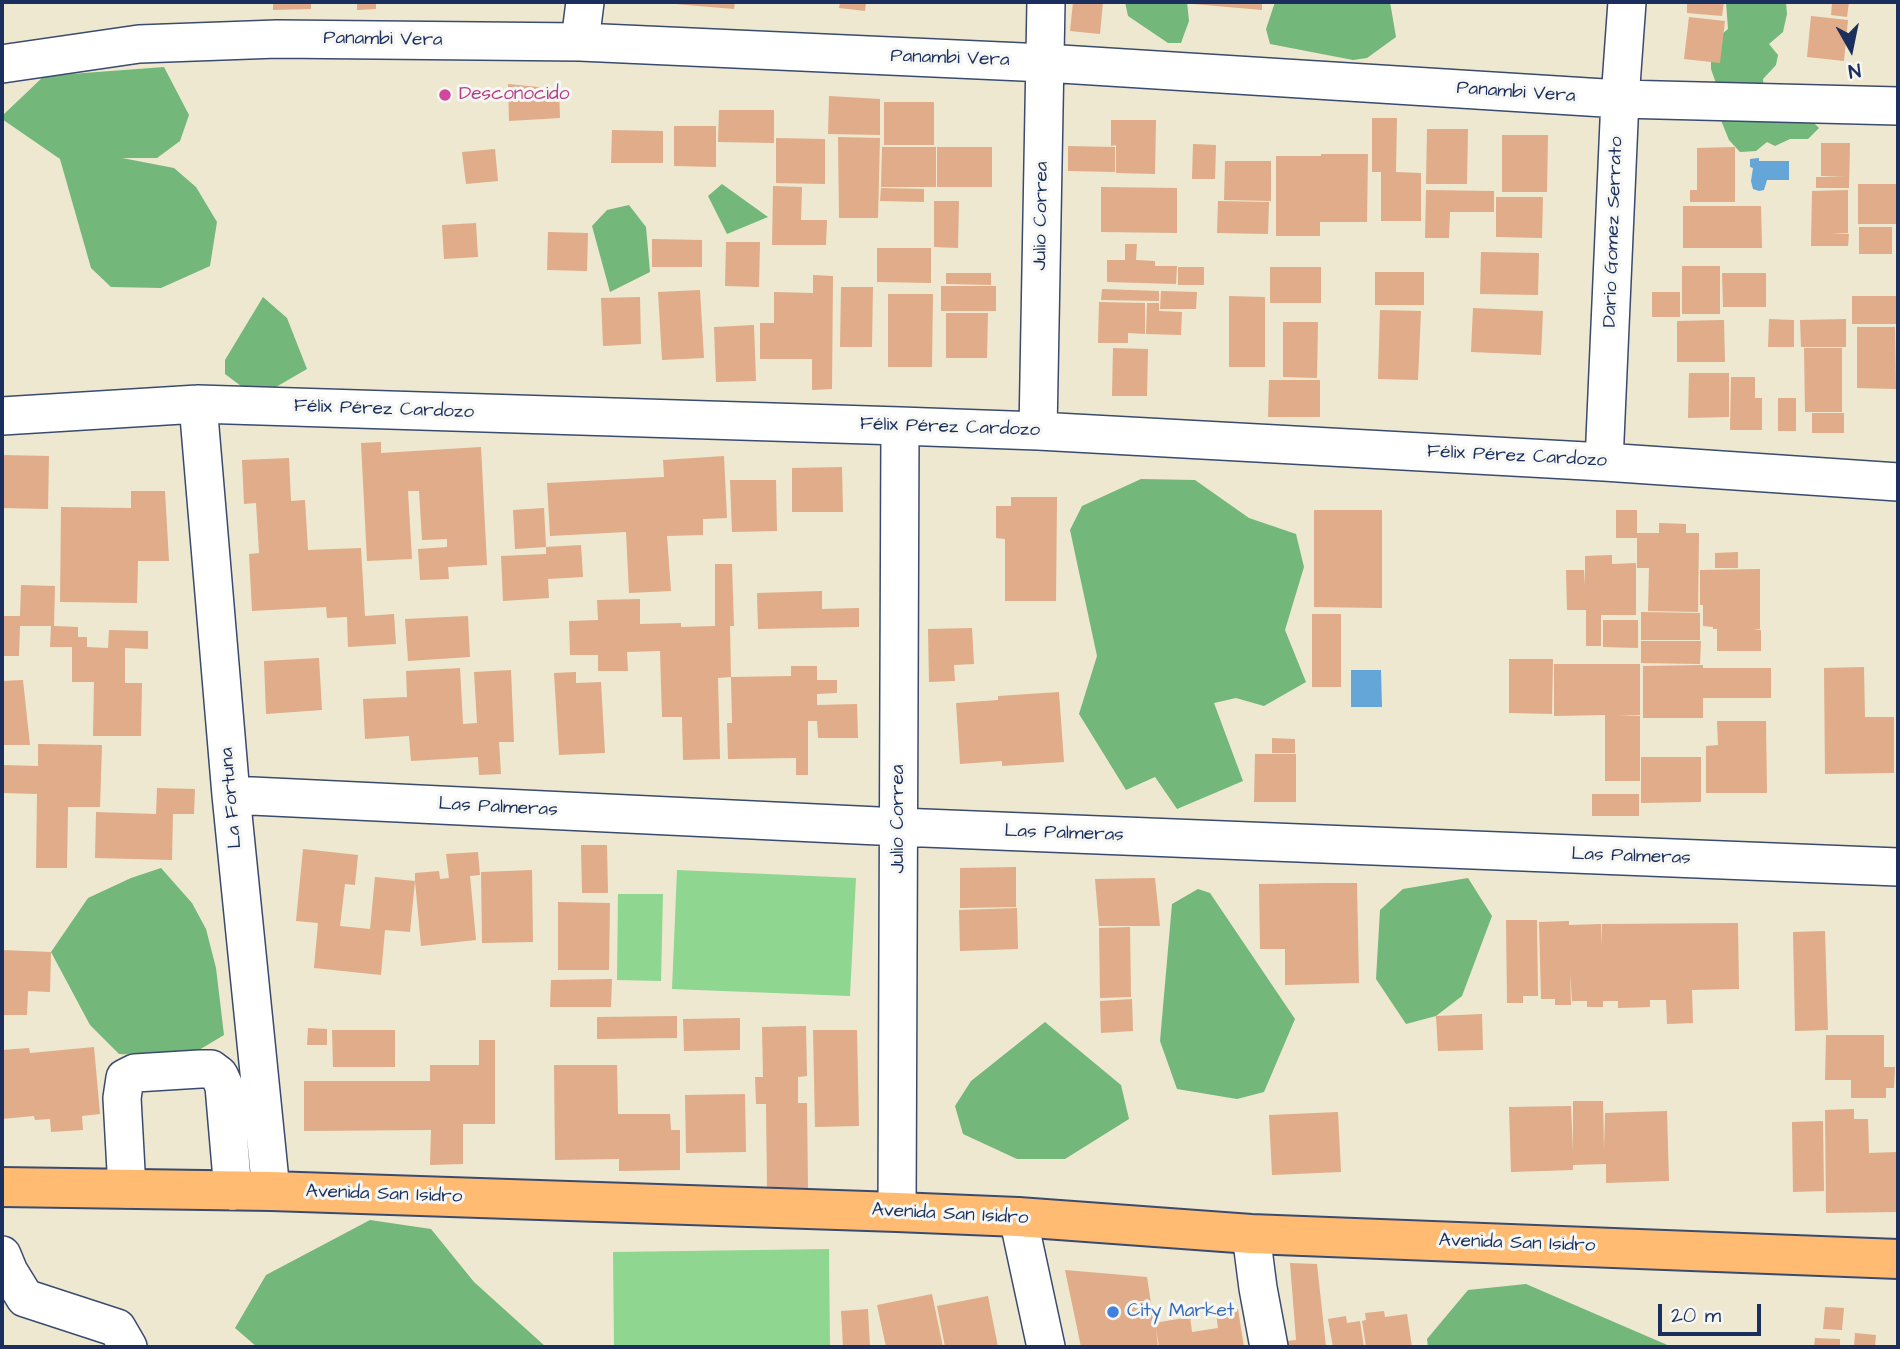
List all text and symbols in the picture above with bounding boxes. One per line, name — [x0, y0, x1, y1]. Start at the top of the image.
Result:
north arrow — [1816, 14, 1886, 84]
street label: Panambi Vera — [323, 28, 443, 52]
street label: Panambi Vera — [890, 46, 1010, 72]
text: N — [1846, 56, 1862, 85]
street label: Panambi Vera — [1456, 77, 1576, 109]
place label: Desconocido — [459, 84, 569, 106]
marker: Desconocido — [437, 87, 453, 103]
street label: Dario Gomez Serrato — [1599, 136, 1629, 328]
street label: Julio Correa — [1030, 161, 1054, 271]
street label: Félix Pérez Cardozo — [294, 395, 474, 425]
street label: Félix Pérez Cardozo — [860, 413, 1040, 443]
street label: Félix Pérez Cardozo — [1426, 441, 1608, 473]
street label: La Fortuna — [216, 747, 248, 849]
street label: Julio Correa — [888, 765, 910, 873]
street label: Las Palmeras — [438, 793, 558, 823]
street label: Las Palmeras — [1004, 821, 1124, 847]
street label: Las Palmeras — [1571, 844, 1691, 870]
street label: Avenida San Isidro — [305, 1181, 463, 1209]
street label: Avenida San Isidro — [871, 1200, 1029, 1230]
street label: Avenida San Isidro — [1438, 1230, 1596, 1258]
scale bar — [1662, 1290, 1765, 1334]
place label: City Market — [1127, 1301, 1235, 1323]
text: 20 m — [1671, 1301, 1721, 1330]
marker: City Market — [1105, 1304, 1121, 1320]

